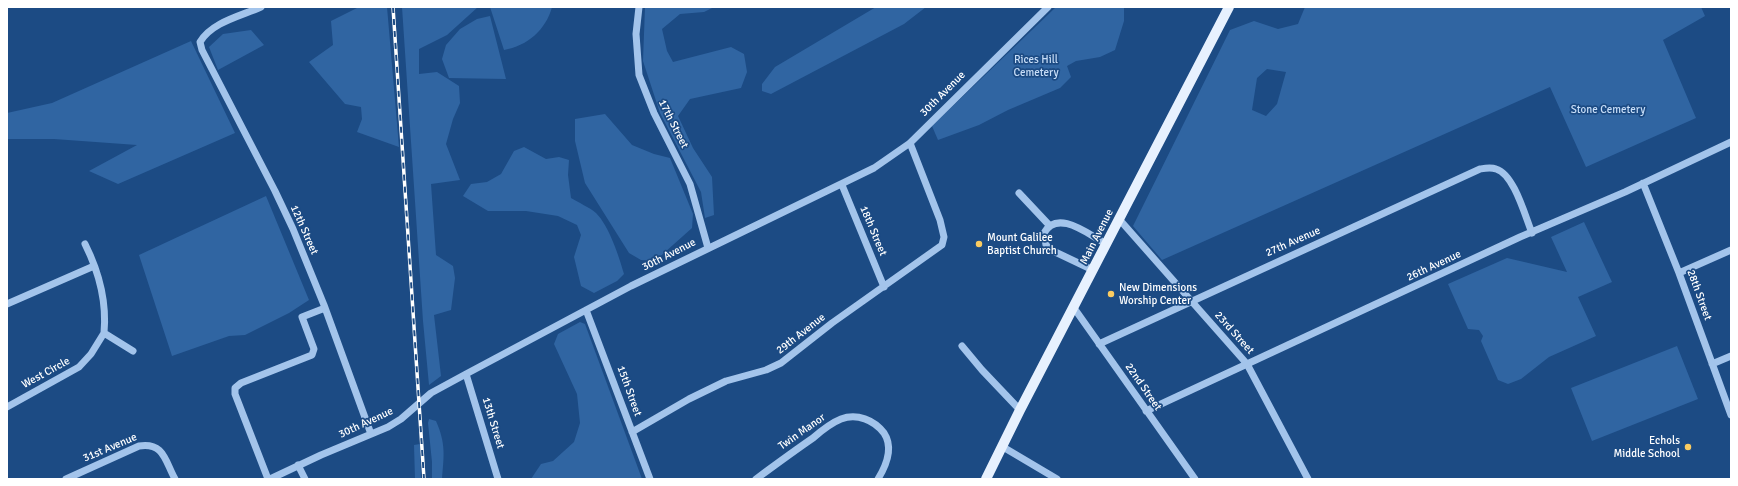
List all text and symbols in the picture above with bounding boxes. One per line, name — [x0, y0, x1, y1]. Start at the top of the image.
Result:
park label: Rices Hill Cemetery — [1013, 53, 1059, 79]
street label: 30th Avenue — [918, 69, 968, 119]
street label: 17th Street — [655, 97, 691, 151]
park label: Stone Cemetery — [1571, 103, 1645, 117]
street label: 12th Street — [287, 203, 321, 257]
street label: 18th Street — [857, 204, 889, 258]
street label: Main Avenue — [1077, 207, 1117, 267]
street label: 27th Avenue — [1264, 224, 1322, 260]
place label: Mount Galilee Baptist Church — [987, 231, 1057, 257]
street label: 30th Avenue — [640, 236, 698, 274]
marker: Mount Galilee Baptist Church — [974, 239, 984, 249]
street label: 26th Avenue — [1405, 248, 1463, 284]
street label: 28th Street — [1684, 268, 1714, 322]
place label: New Dimensions Worship Center — [1119, 281, 1197, 307]
marker: New Dimensions Worship Center — [1106, 289, 1116, 299]
street label: 23rd Street — [1211, 309, 1257, 357]
street label: 29th Avenue — [774, 311, 828, 357]
street label: West Circle — [20, 354, 72, 392]
street label: 22nd Street — [1122, 361, 1164, 413]
street label: 15th Street — [614, 364, 644, 418]
street label: 13th Street — [479, 396, 507, 450]
street label: 30th Avenue — [337, 405, 395, 441]
street label: Twin Manor — [776, 411, 828, 453]
street label: 31st Avenue — [81, 431, 139, 465]
place label: Echols Middle School — [1613, 434, 1680, 460]
marker: Echols Middle School — [1683, 442, 1693, 452]

